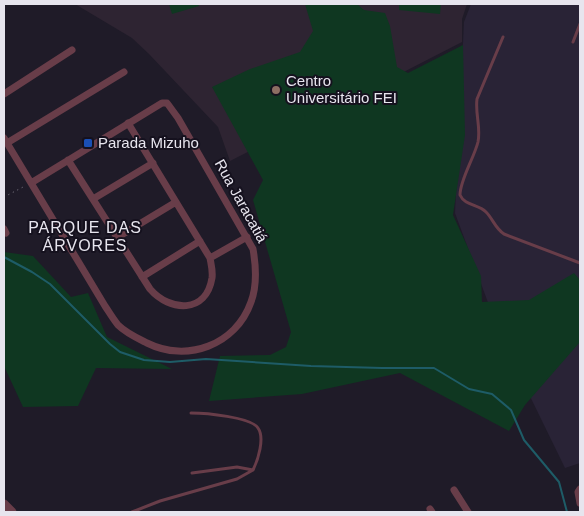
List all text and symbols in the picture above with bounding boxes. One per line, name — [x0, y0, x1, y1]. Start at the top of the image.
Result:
place label: Centro Universitário FEI — [286, 72, 397, 106]
marker: Centro Universitário FEI — [270, 84, 282, 96]
place label: Parada Mizuho — [98, 134, 199, 151]
marker: Parada Mizuho — [82, 137, 94, 149]
street label: Rua Jaracatiá — [212, 156, 272, 246]
district label: PARQUE DAS ÁRVORES — [28, 219, 142, 254]

